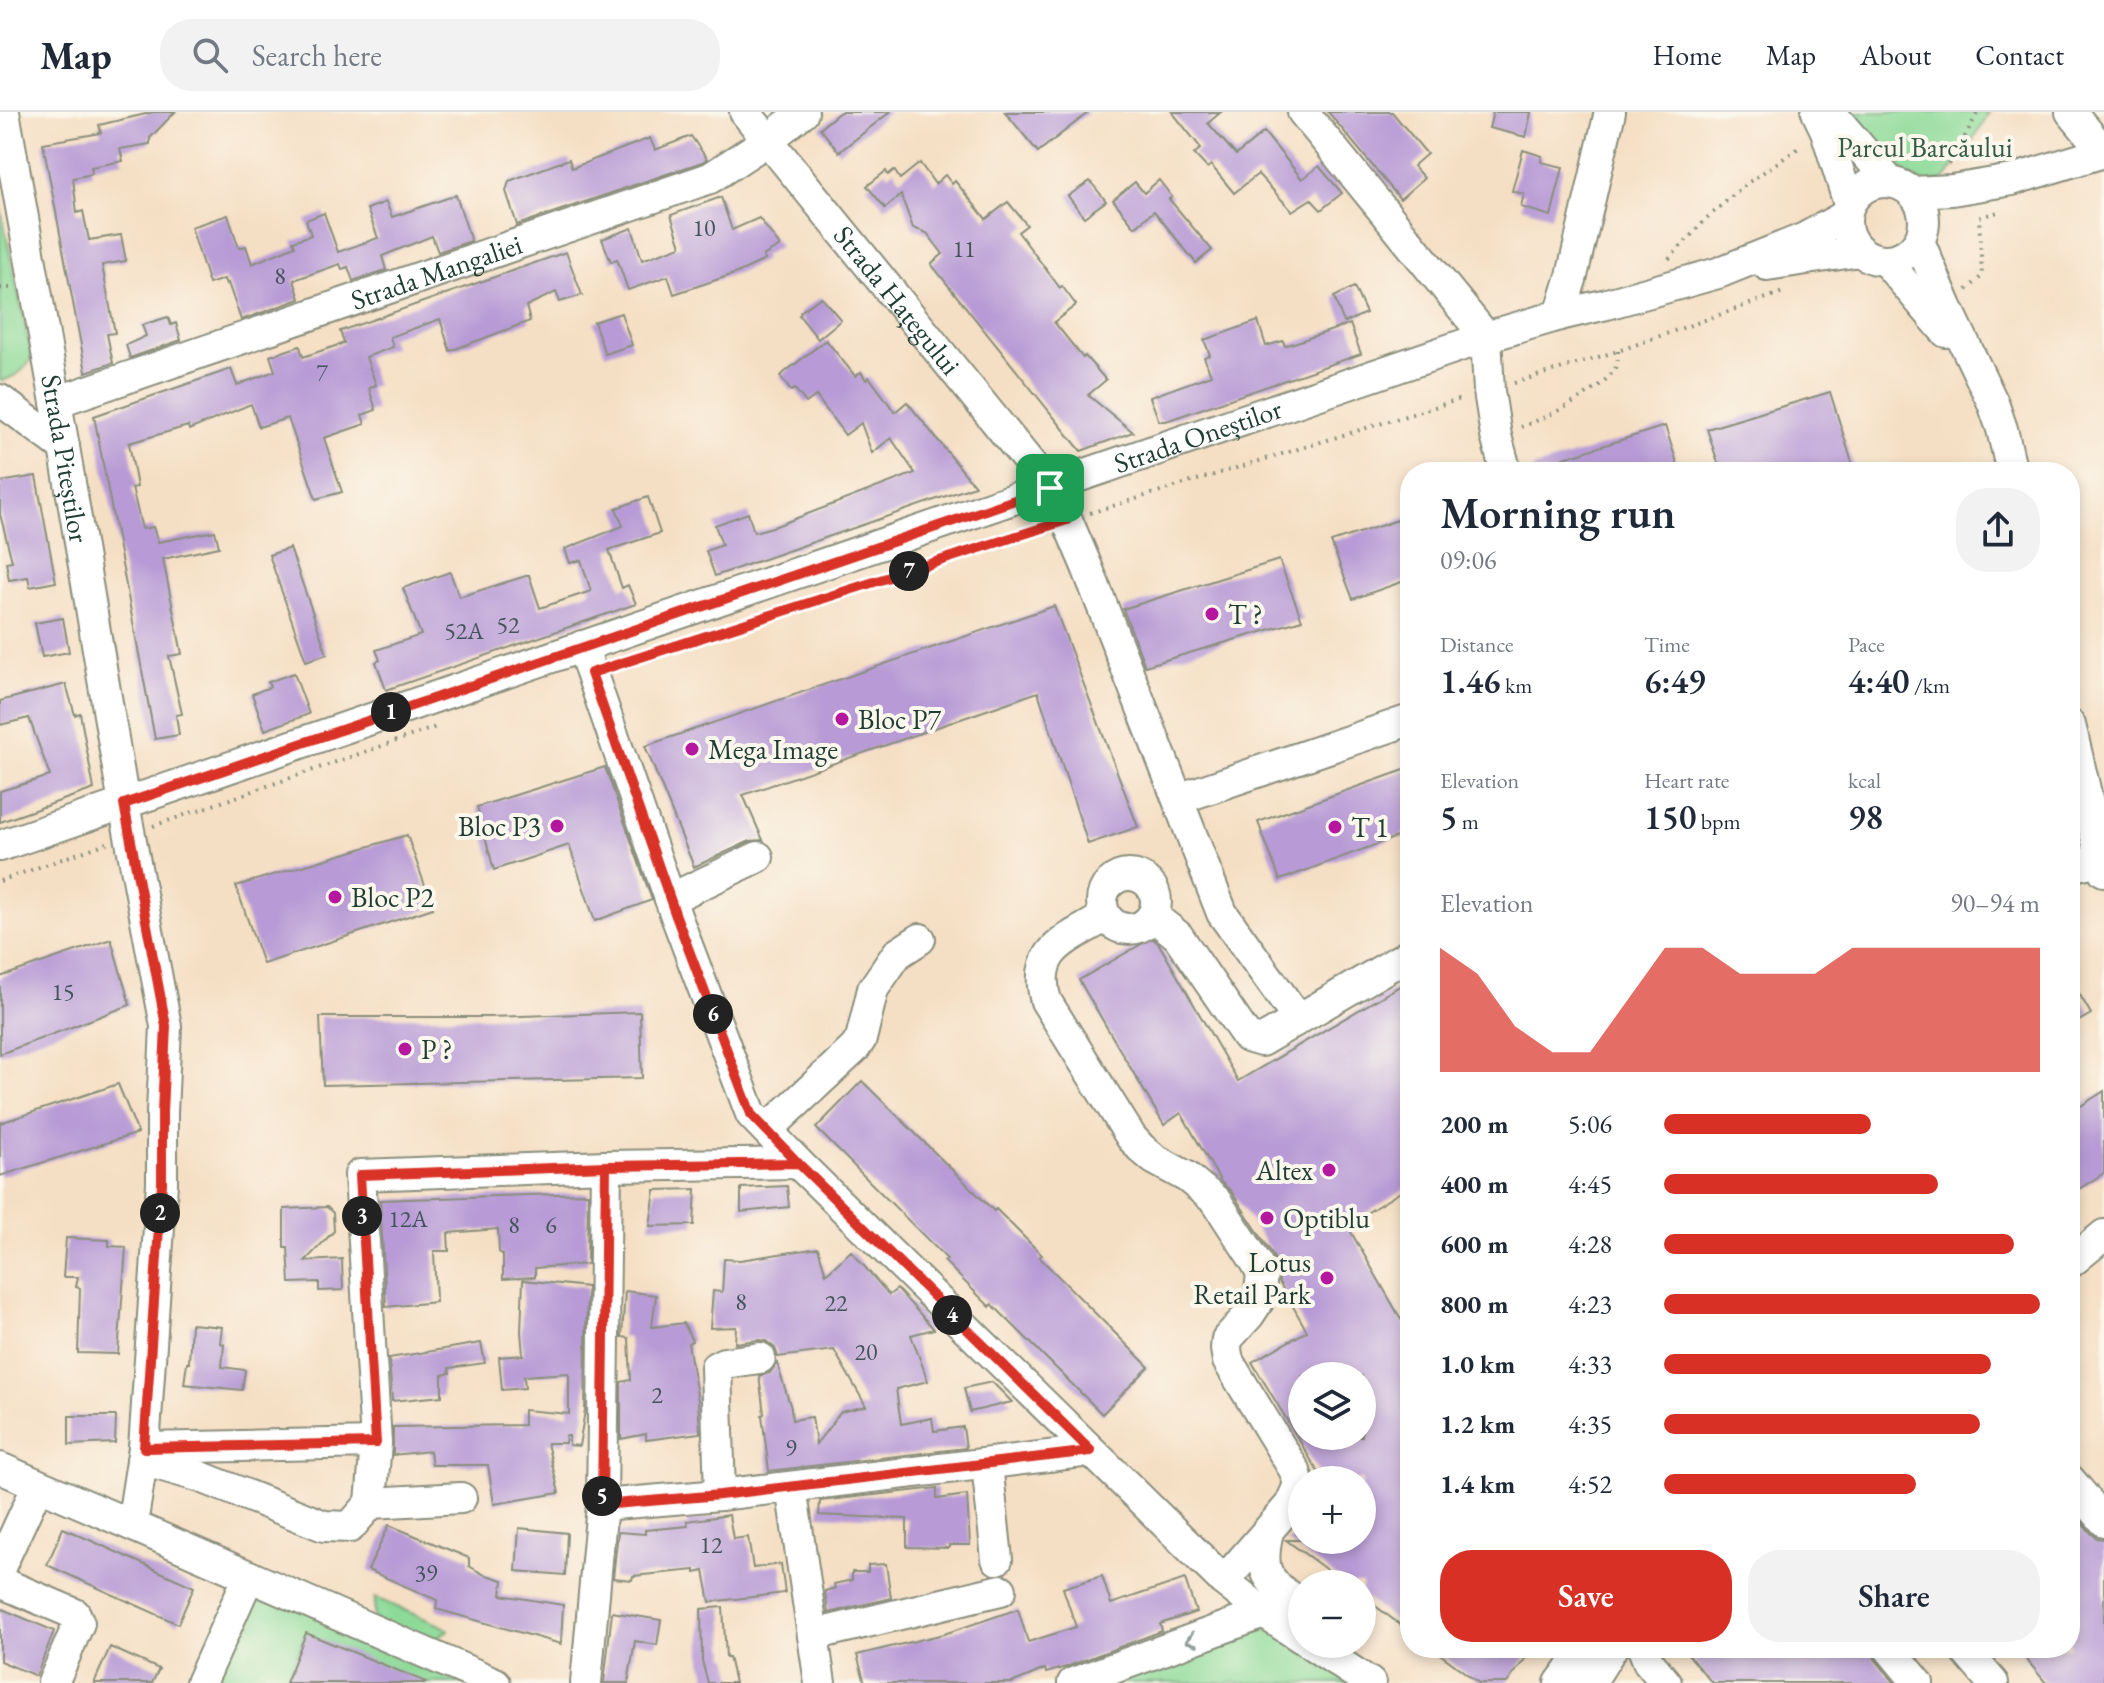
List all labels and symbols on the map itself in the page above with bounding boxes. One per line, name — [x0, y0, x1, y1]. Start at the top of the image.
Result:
park label: Parcul Barcăului — [1837, 129, 2013, 165]
house number: 10 — [692, 212, 716, 243]
street label: Strada Hațegului — [826, 218, 969, 382]
street label: Strada Mangaliei — [346, 226, 527, 318]
house number: 11 — [952, 233, 976, 264]
house number: 8 — [274, 260, 286, 291]
house number: 7 — [316, 357, 328, 388]
street label: Strada Piteștilor — [33, 372, 98, 546]
street label: Strada Oneștilor — [1109, 390, 1287, 481]
pin — [1016, 454, 1084, 522]
pin: 7 — [889, 551, 929, 591]
place label: T ? — [1228, 596, 1263, 632]
marker: T ? — [1203, 605, 1221, 623]
house number: 52 — [496, 609, 520, 640]
house number: 52A — [444, 615, 484, 646]
pin: 1 — [371, 692, 411, 732]
place label: Bloc P7 — [858, 701, 941, 737]
marker: Bloc P7 — [833, 710, 851, 728]
place label: Mega Image — [708, 731, 838, 767]
marker: Mega Image — [683, 740, 701, 758]
place label: Bloc P3 — [458, 808, 541, 844]
place label: T 1 — [1351, 809, 1389, 845]
marker: Bloc P3 — [548, 817, 566, 835]
marker: T 1 — [1326, 818, 1344, 836]
place label: Bloc P2 — [351, 879, 434, 915]
marker: Bloc P2 — [326, 888, 344, 906]
house number: 15 — [51, 976, 75, 1007]
pin: 6 — [693, 994, 733, 1034]
place label: P ? — [421, 1031, 453, 1067]
marker: P ? — [396, 1040, 414, 1058]
place label: Altex — [1255, 1152, 1313, 1188]
marker: Altex — [1320, 1161, 1338, 1179]
pin: 2 — [140, 1193, 180, 1233]
pin: 3 — [342, 1196, 382, 1236]
place label: Optiblu — [1283, 1200, 1370, 1236]
house number: 12A — [388, 1203, 428, 1234]
house number: 8 — [508, 1209, 520, 1240]
house number: 6 — [545, 1209, 557, 1240]
marker: Optiblu — [1258, 1209, 1276, 1227]
place label: Lotus Retail Park — [1193, 1244, 1312, 1312]
marker: Lotus Retail Park — [1318, 1269, 1336, 1287]
house number: 8 — [735, 1286, 747, 1317]
house number: 22 — [824, 1287, 848, 1318]
pin: 4 — [932, 1295, 972, 1335]
house number: 20 — [854, 1336, 878, 1367]
house number: 2 — [651, 1379, 663, 1410]
house number: 9 — [785, 1432, 797, 1463]
pin: 5 — [582, 1476, 622, 1516]
house number: 12 — [699, 1529, 723, 1560]
house number: 39 — [414, 1557, 438, 1588]
one-way arrow — [1184, 1630, 1198, 1646]

